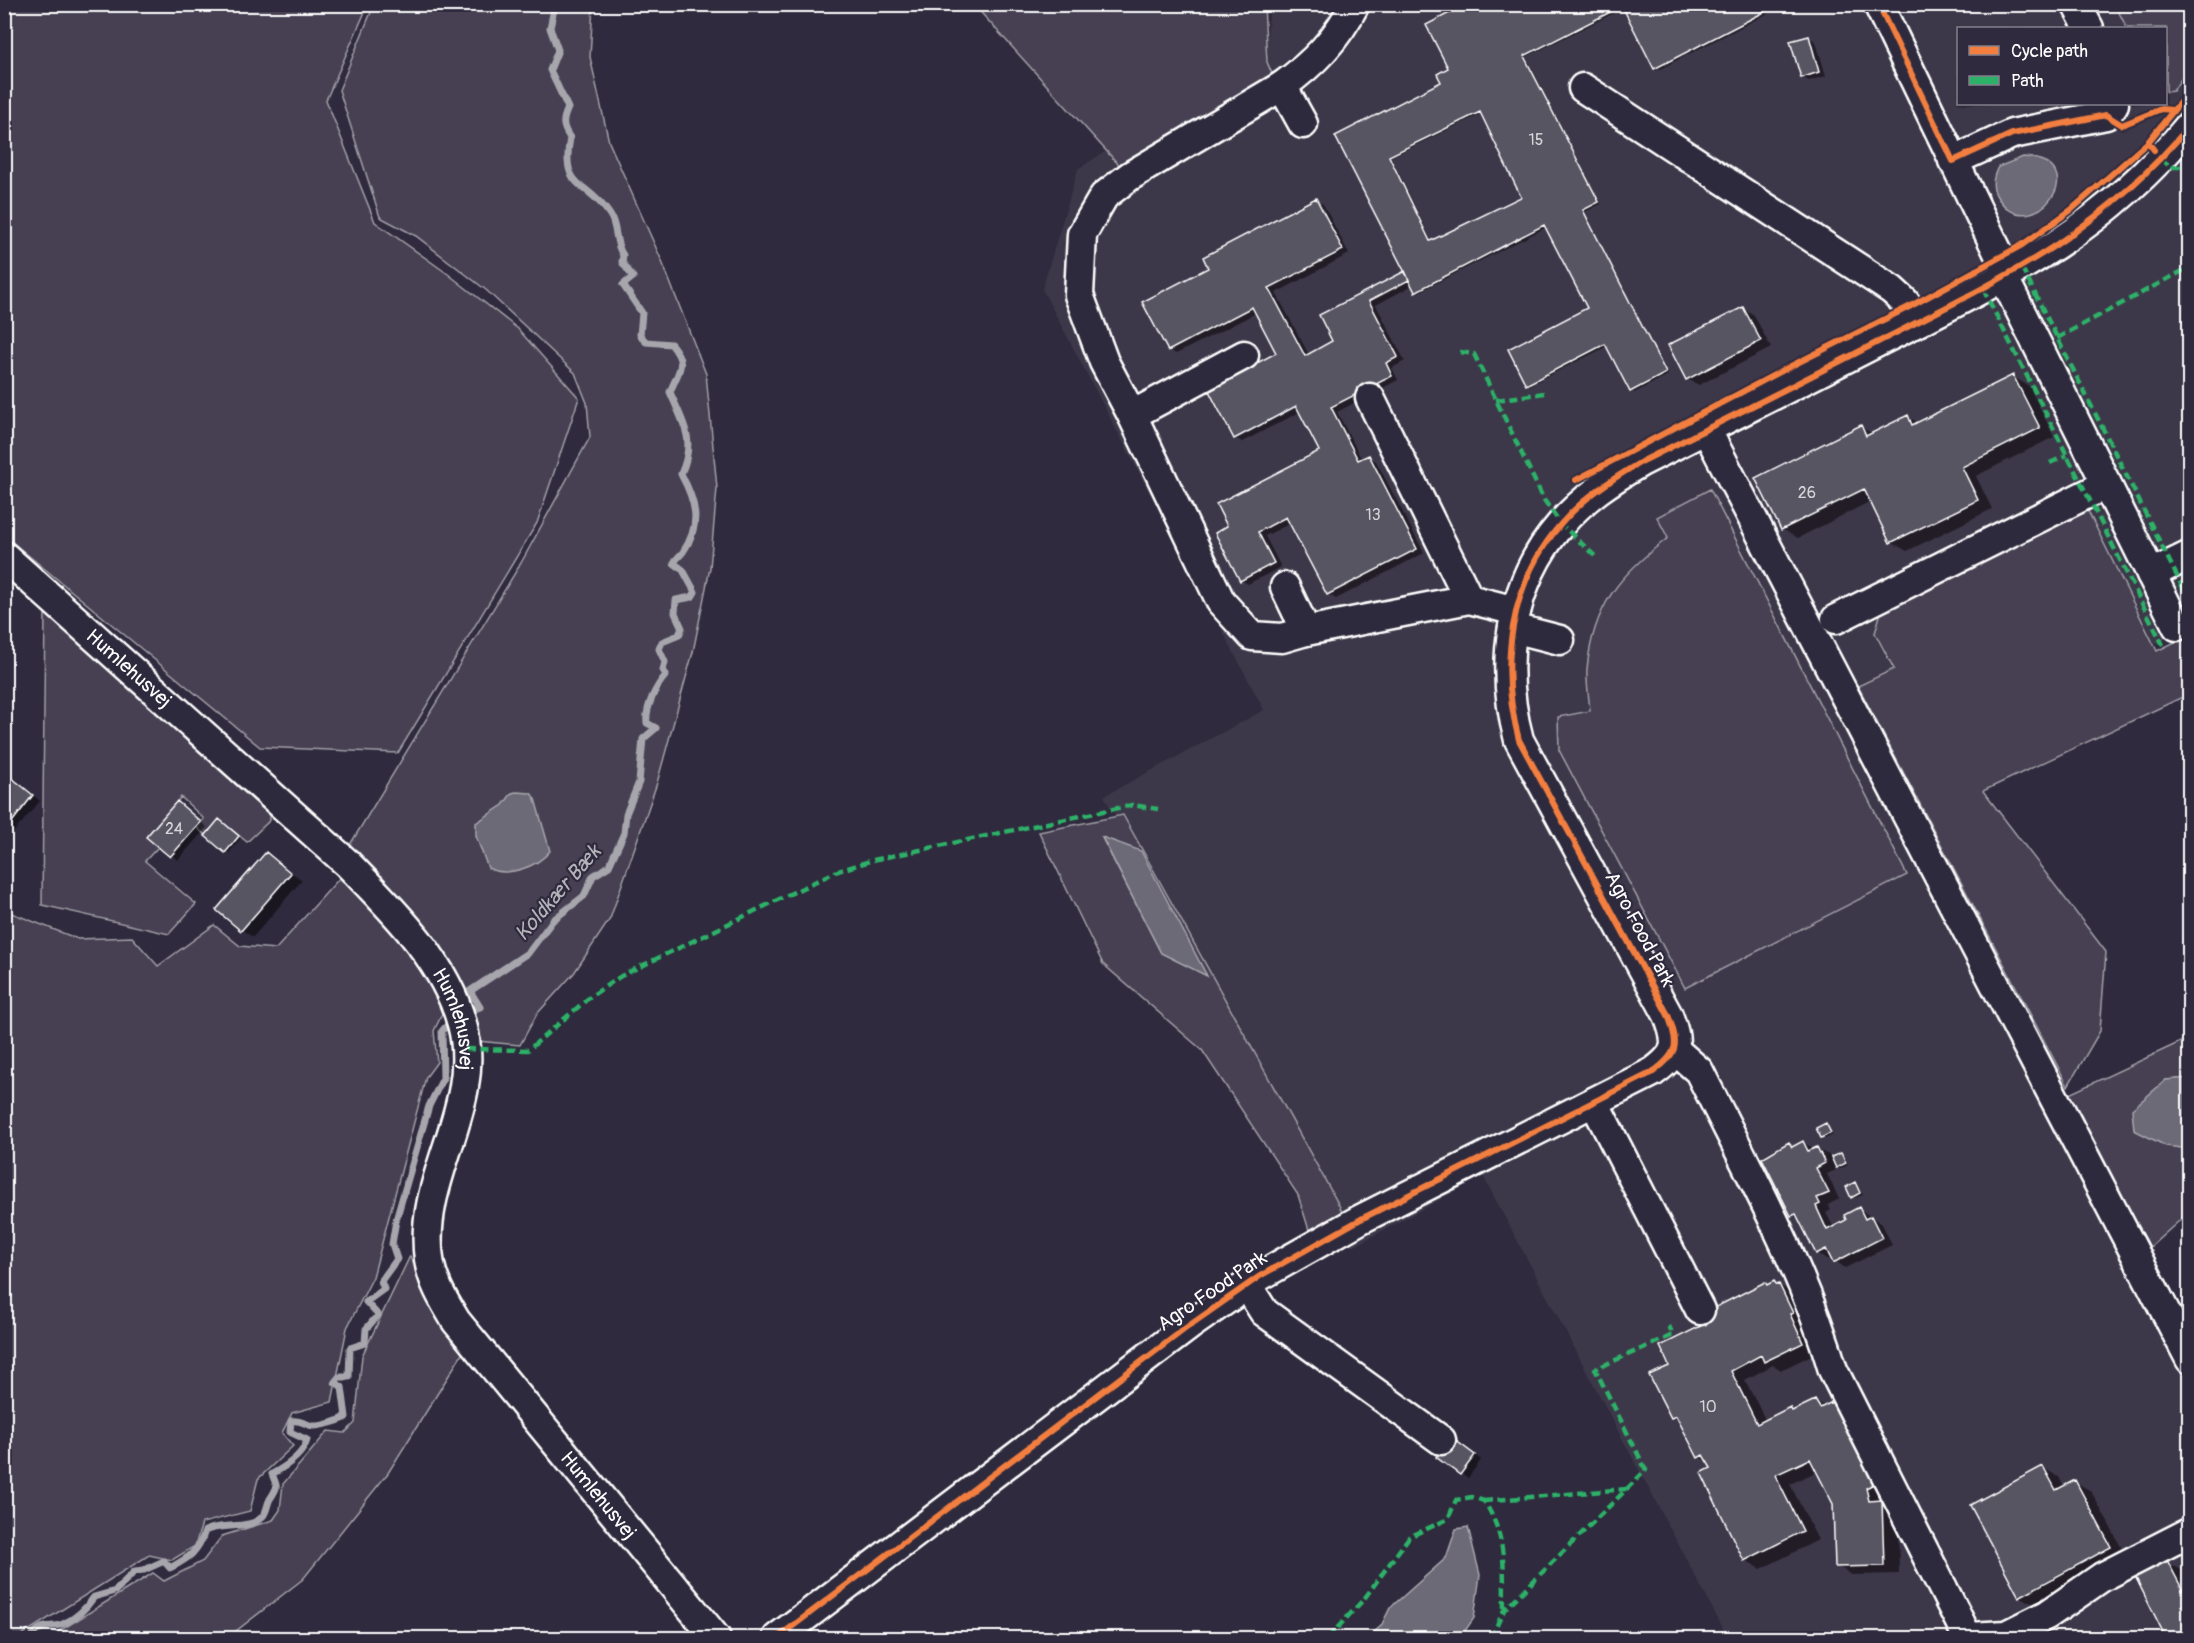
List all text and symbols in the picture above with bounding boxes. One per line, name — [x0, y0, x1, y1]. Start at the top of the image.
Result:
legend — [1957, 27, 2167, 105]
text: Cycle path — [2011, 40, 2088, 63]
text: Path — [2011, 70, 2044, 93]
house number: 15 — [1529, 130, 1543, 150]
house number: 26 — [1798, 483, 1816, 503]
house number: 13 — [1365, 505, 1381, 525]
street label: Humlehusvej — [81, 623, 177, 713]
house number: 24 — [165, 819, 183, 839]
water label: Koldkær Bæk — [509, 838, 609, 947]
street label: Agro Food Park — [1599, 867, 1681, 991]
street label: Humlehusvej — [427, 963, 479, 1071]
street label: Agro Food Park — [1153, 1245, 1272, 1337]
house number: 10 — [1699, 1397, 1717, 1417]
street label: Humlehusvej — [555, 1446, 642, 1544]

